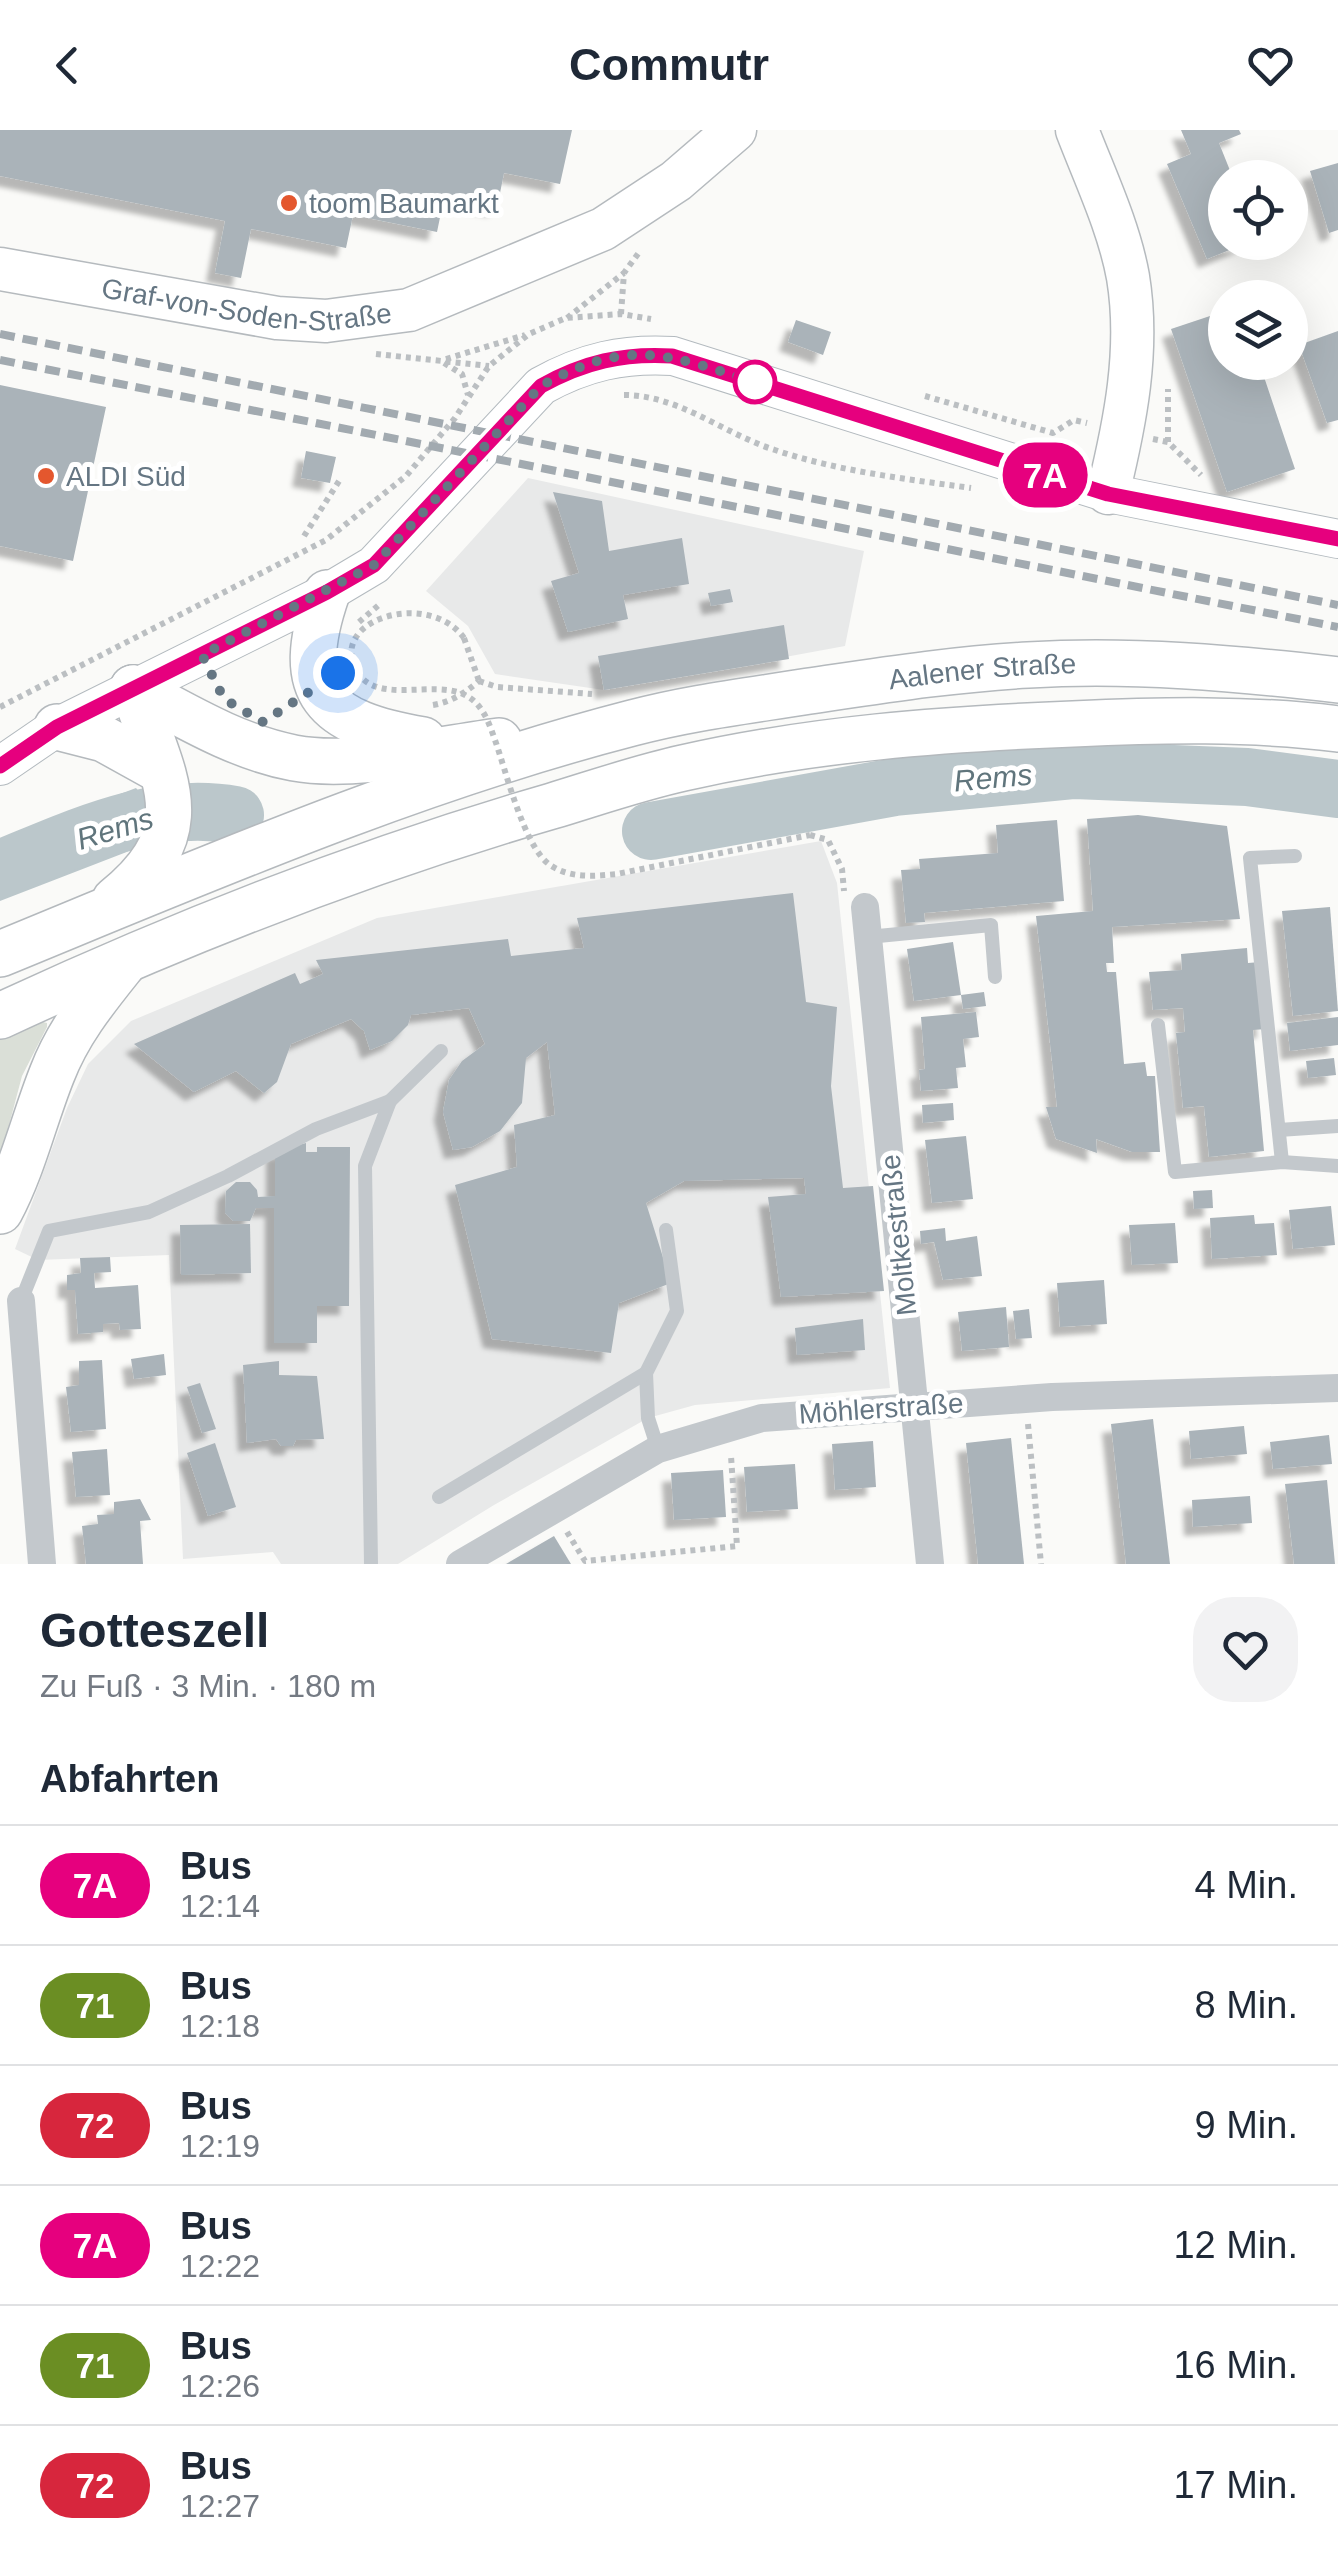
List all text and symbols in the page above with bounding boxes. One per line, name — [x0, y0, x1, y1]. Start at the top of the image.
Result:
icon: back — [40, 38, 95, 93]
icon: heart — [1243, 38, 1298, 93]
text: Commutr — [569, 39, 769, 90]
map controls — [1208, 160, 1308, 380]
button: locate — [1208, 160, 1308, 260]
place label: toom Baumarkt — [309, 188, 499, 219]
marker: toom Baumarkt — [278, 192, 300, 214]
street label: Graf-von-Soden-Straße — [99, 272, 393, 337]
button: layers — [1208, 280, 1308, 380]
unlabelled marker — [734, 361, 776, 403]
line badge: 7A — [1000, 442, 1090, 508]
text: 7A — [1023, 456, 1067, 495]
place label: ALDI Süd — [66, 461, 186, 492]
marker: ALDI Süd — [35, 465, 57, 487]
your location — [313, 648, 363, 698]
street label: Aalener Straße — [887, 648, 1076, 695]
water label: Rems — [952, 758, 1033, 797]
water label: Rems — [73, 801, 157, 856]
street label: Moltkestraße — [875, 1153, 922, 1317]
street label: Möhlerstraße — [798, 1387, 964, 1430]
button: heart — [1193, 1597, 1298, 1702]
text: Gotteszell — [40, 1604, 269, 1657]
text: Zu Fuß · 3 Min. · 180 m — [40, 1668, 376, 1704]
text: Abfahrten — [40, 1758, 219, 1800]
text: Bus — [180, 1845, 252, 1887]
text: 4 Min. — [1195, 1864, 1298, 1906]
text: 7A — [73, 1866, 117, 1905]
text: 12:14 — [180, 1888, 260, 1924]
text: Bus — [180, 1965, 252, 2007]
text: 8 Min. — [1195, 1984, 1298, 2026]
text: 71 — [76, 1986, 114, 2025]
text: 12:18 — [180, 2008, 260, 2044]
text: Bus — [180, 2085, 252, 2127]
text: 9 Min. — [1195, 2104, 1298, 2146]
text: 72 — [76, 2106, 114, 2145]
text: 12:19 — [180, 2128, 260, 2164]
text: Bus — [180, 2205, 252, 2247]
text: 12 Min. — [1173, 2224, 1298, 2266]
text: 7A — [73, 2226, 117, 2265]
text: 12:22 — [180, 2248, 260, 2284]
text: Bus — [180, 2325, 252, 2367]
text: 16 Min. — [1173, 2344, 1298, 2386]
text: 71 — [76, 2346, 114, 2385]
text: 12:26 — [180, 2368, 260, 2404]
text: Bus — [180, 2445, 252, 2487]
text: 17 Min. — [1173, 2464, 1298, 2506]
text: 72 — [76, 2466, 114, 2505]
text: 12:27 — [180, 2488, 260, 2524]

